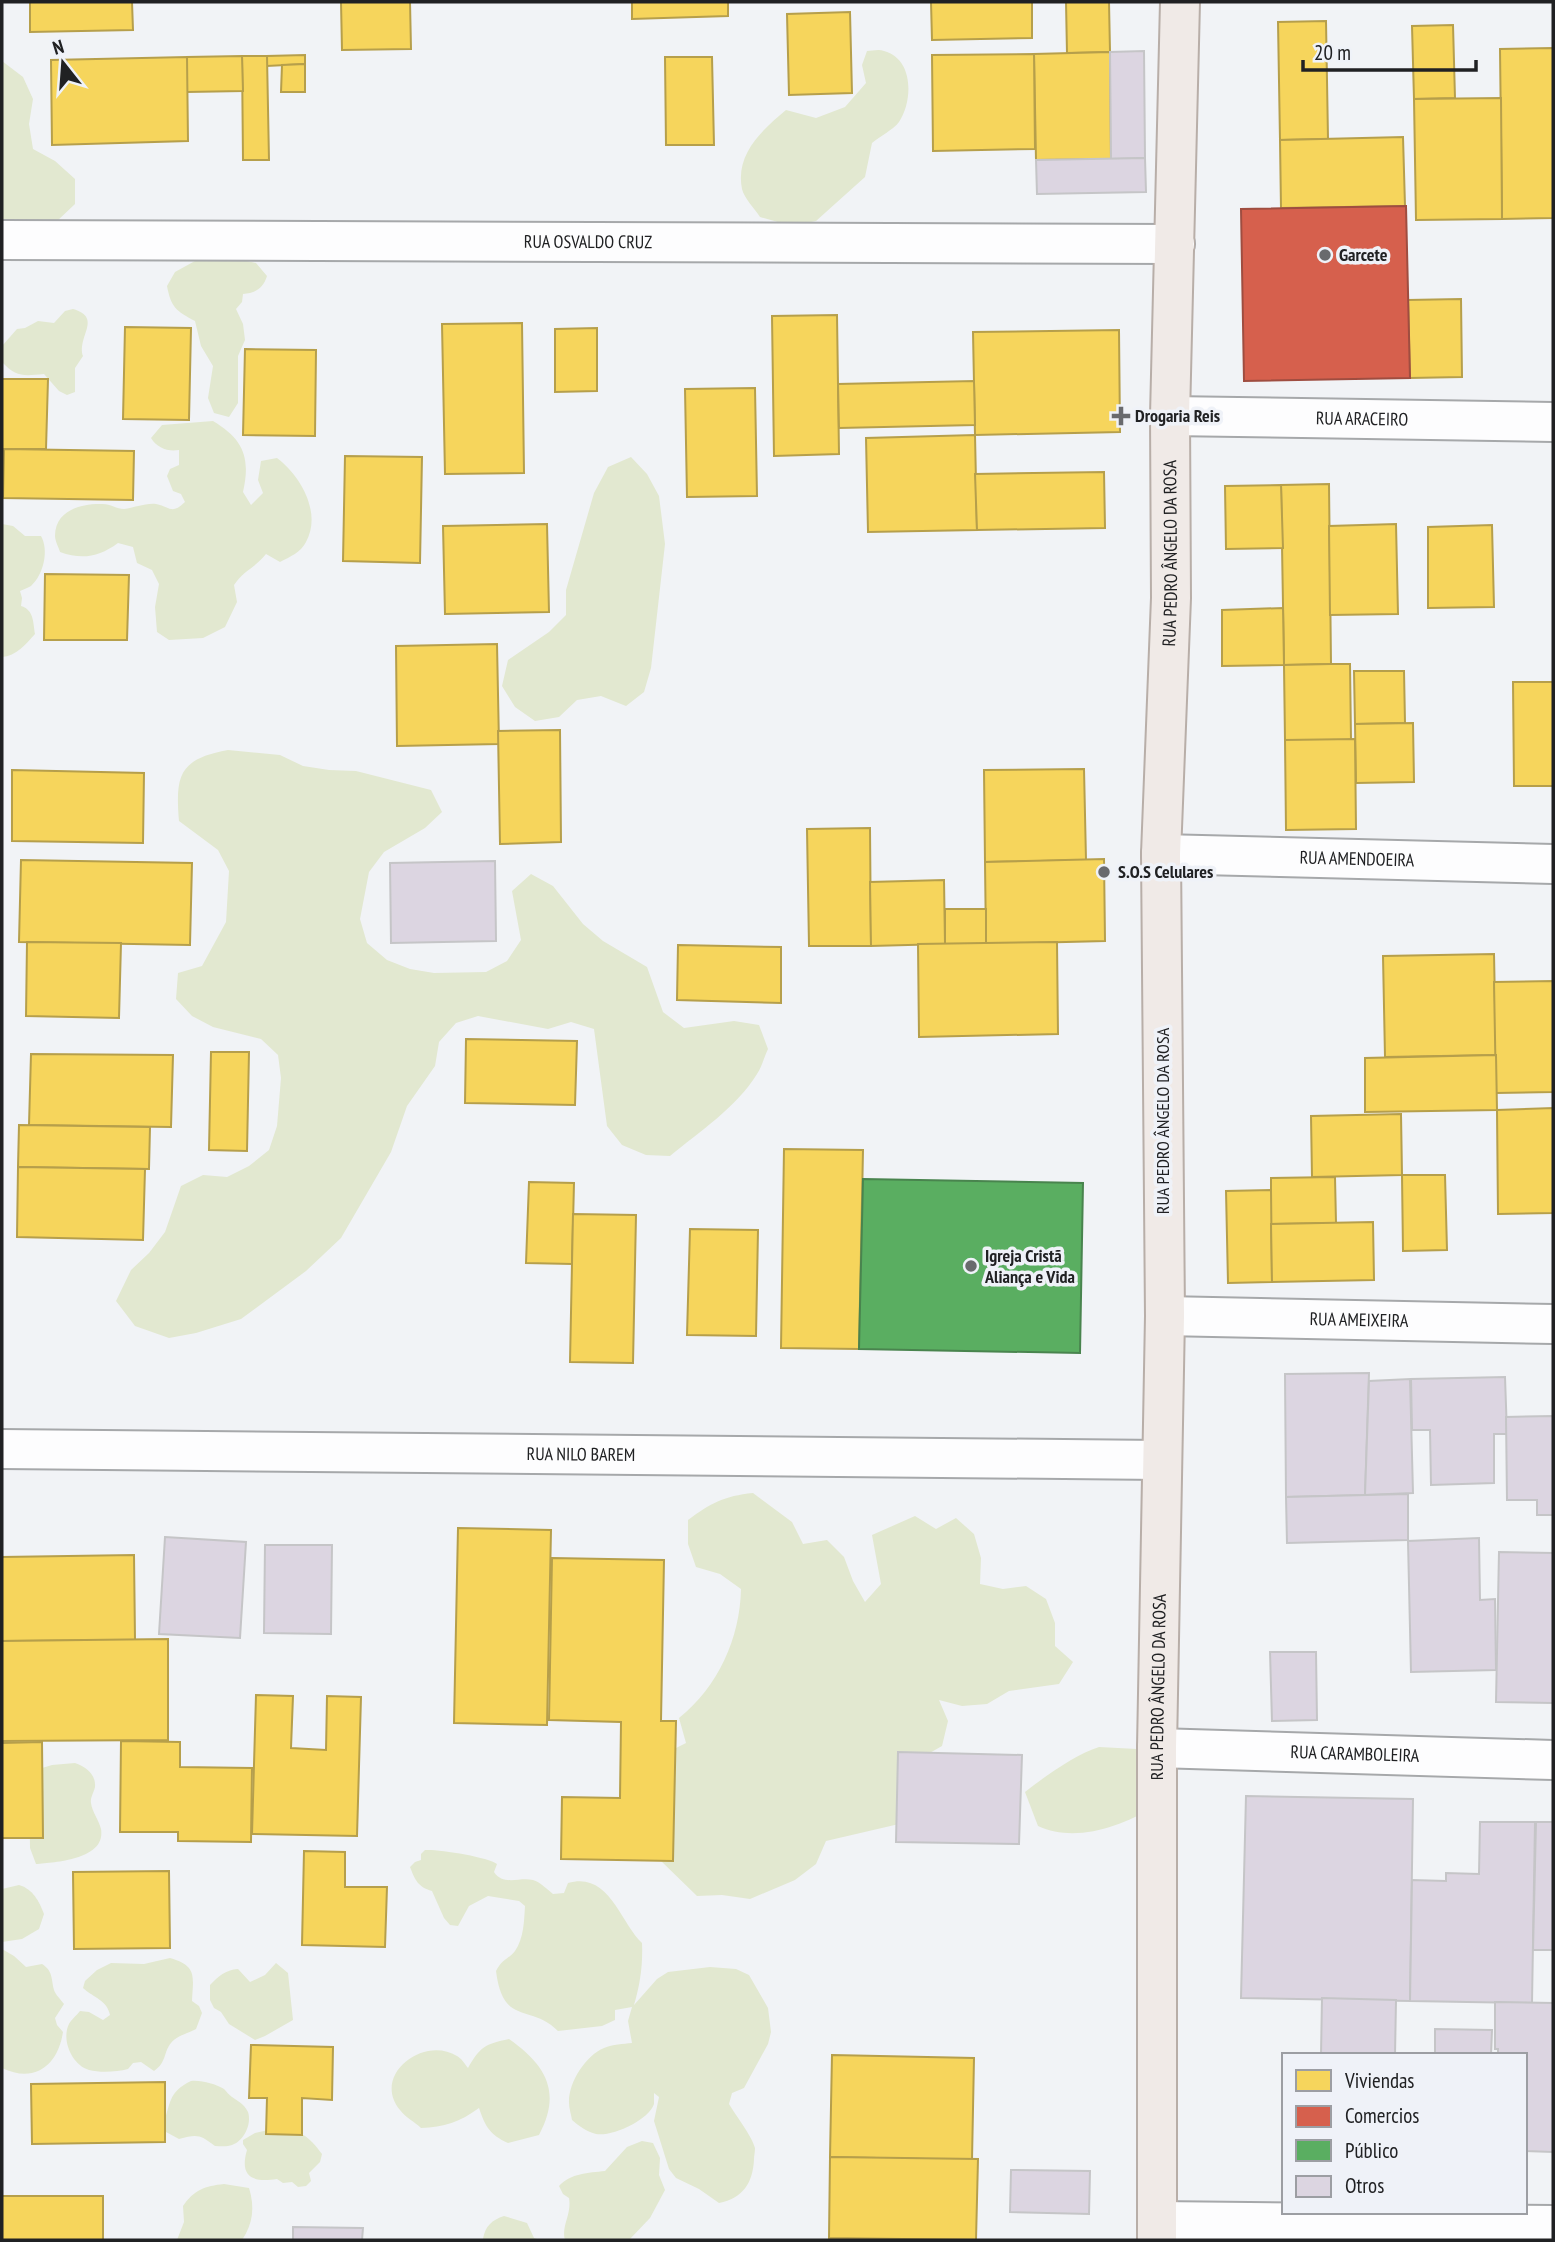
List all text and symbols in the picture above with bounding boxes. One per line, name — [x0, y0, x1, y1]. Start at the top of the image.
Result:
north arrow — [28, 28, 98, 98]
scale bar — [1303, 28, 1476, 72]
text: N — [50, 34, 66, 60]
text: 20 m — [1314, 39, 1351, 66]
street label: RUA OSVALDO CRUZ — [524, 230, 652, 253]
place label: Garcete — [1339, 243, 1388, 266]
marker: Garcete — [1317, 247, 1333, 263]
place label: Drogaria Reis — [1135, 404, 1220, 427]
street label: RUA ARACEIRO — [1316, 406, 1408, 431]
marker: Drogaria Reis — [1113, 408, 1129, 424]
street label: RUA PEDRO ÂNGELO DA ROSA — [1157, 459, 1182, 647]
street label: RUA AMENDOEIRA — [1299, 846, 1415, 871]
place label: S.O.S Celulares — [1118, 860, 1213, 883]
marker: S.O.S Celulares — [1096, 864, 1112, 880]
street label: RUA PEDRO ÂNGELO DA ROSA — [1151, 1027, 1174, 1214]
place label: Igreja Cristã Aliança e Vida — [984, 1244, 1075, 1288]
marker: Igreja Cristã Aliança e Vida — [963, 1258, 979, 1274]
street label: RUA AMEIXEIRA — [1309, 1307, 1409, 1332]
street label: RUA NILO BAREM — [527, 1442, 635, 1466]
street label: RUA PEDRO ÂNGELO DA ROSA — [1145, 1593, 1171, 1780]
street label: RUA CARAMBOLEIRA — [1290, 1740, 1420, 1767]
legend — [1282, 2053, 1527, 2214]
text: Viviendas — [1344, 2067, 1414, 2094]
text: Comercios — [1345, 2102, 1419, 2129]
text: Público — [1345, 2137, 1398, 2164]
text: Otros — [1345, 2172, 1384, 2199]

